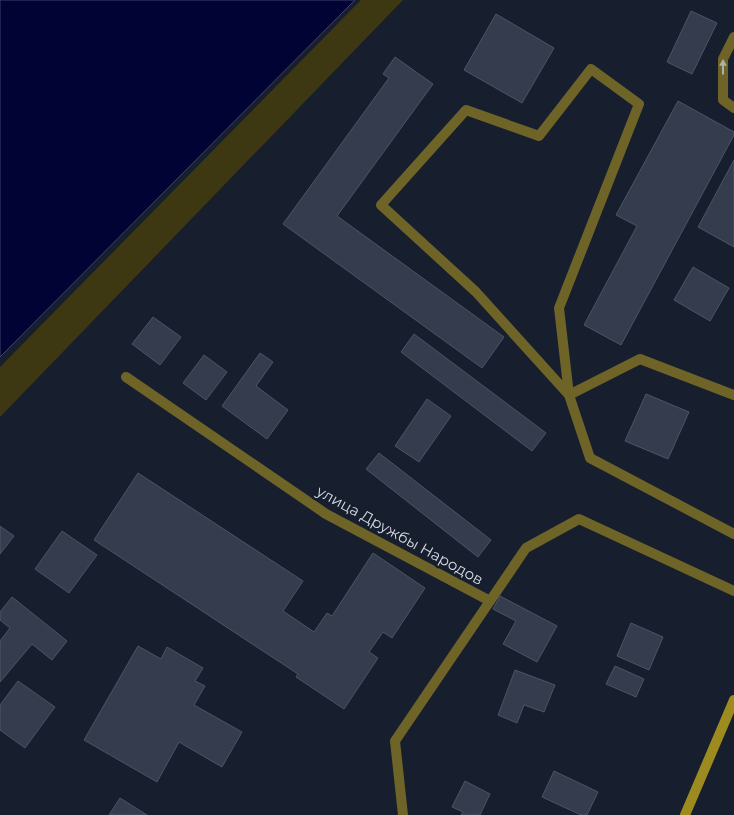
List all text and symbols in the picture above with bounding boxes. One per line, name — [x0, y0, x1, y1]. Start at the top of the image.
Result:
one-way arrow — [719, 59, 727, 75]
street label: улица Дружбы Народов — [312, 481, 487, 589]

